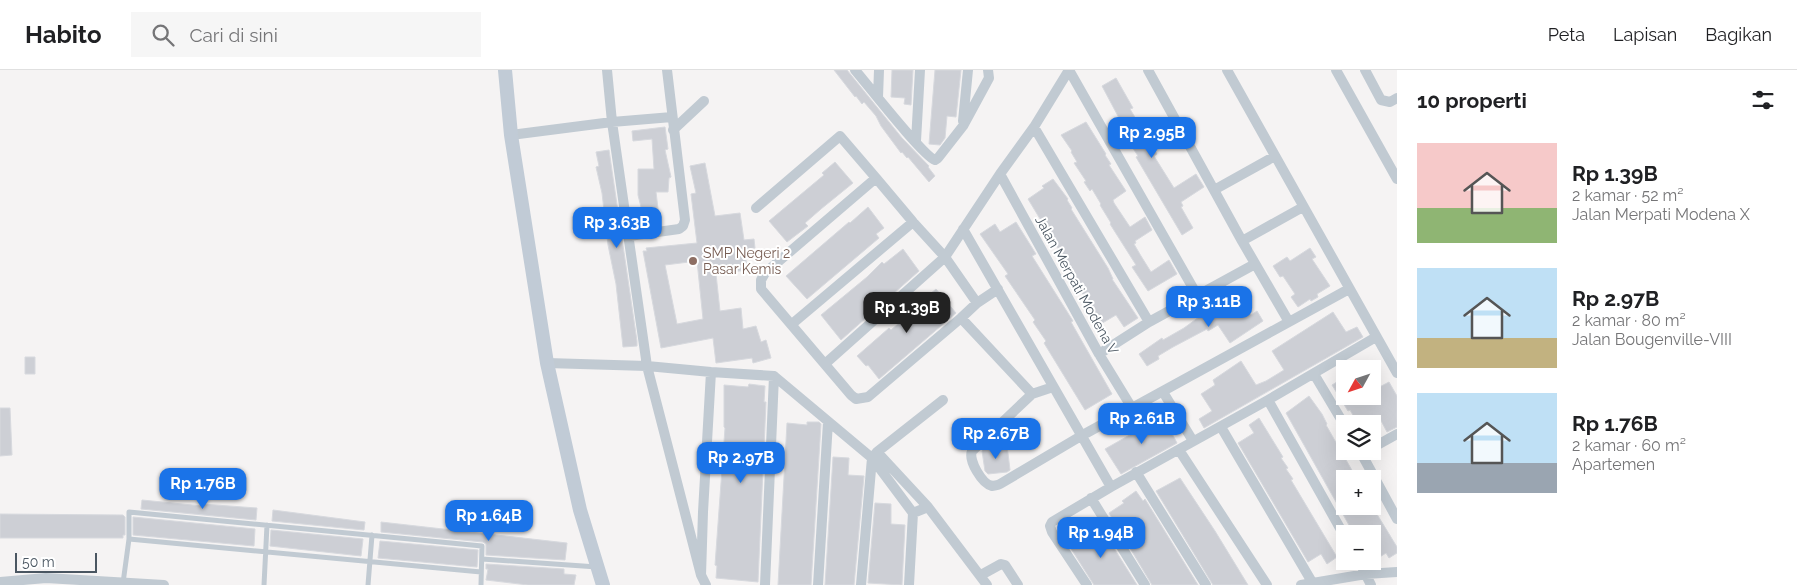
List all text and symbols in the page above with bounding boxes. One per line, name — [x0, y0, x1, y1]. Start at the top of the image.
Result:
search box — [131, 12, 481, 57]
text: Habito — [25, 20, 101, 49]
icon: search — [149, 21, 177, 49]
text: Cari di sini — [189, 24, 278, 46]
text: Peta — [1548, 24, 1585, 45]
text: Lapisan — [1613, 24, 1677, 45]
text: Bagikan — [1705, 24, 1772, 45]
icon: filters — [1749, 86, 1777, 114]
text: 10 properti — [1417, 88, 1527, 113]
pin: Rp 2.95B — [1100, 116, 1204, 159]
text: Rp 2.95B — [1119, 123, 1185, 142]
text: Rp 1.39B — [1572, 161, 1658, 186]
icon: home — [1457, 163, 1517, 223]
text: 2 kamar · 52 m² — [1572, 186, 1683, 205]
text: Jalan Merpati Modena X — [1572, 205, 1750, 224]
pin: Rp 3.63B — [565, 206, 669, 249]
text: Rp 3.63B — [584, 213, 650, 232]
street label: Jalan Merpati Modena V — [1032, 213, 1122, 358]
place label: SMP Negeri 2 Pasar Kemis — [703, 245, 790, 277]
marker: SMP Negeri 2 Pasar Kemis — [687, 255, 699, 267]
pin: Rp 3.11B — [1157, 286, 1261, 328]
text: Rp 2.97B — [1572, 286, 1659, 311]
icon: home — [1457, 288, 1517, 348]
pin: Rp 1.39B — [855, 292, 959, 334]
text: Rp 3.11B — [1177, 292, 1241, 311]
text: Rp 1.39B — [874, 298, 940, 317]
text: 2 kamar · 80 m² — [1572, 311, 1686, 330]
text: Jalan Bougenville-VIII — [1572, 330, 1732, 349]
north arrow — [1336, 360, 1381, 405]
map controls — [1336, 360, 1381, 570]
pin: Rp 2.61B — [1090, 402, 1194, 445]
text: Rp 2.61B — [1109, 409, 1175, 428]
text: Rp 1.76B — [1572, 411, 1658, 436]
icon: home — [1457, 413, 1517, 473]
button: layers — [1336, 415, 1381, 460]
pin: Rp 2.67B — [944, 418, 1048, 460]
text: Rp 2.67B — [963, 424, 1029, 443]
text: 2 kamar · 60 m² — [1572, 436, 1686, 455]
pin: Rp 2.97B — [689, 442, 793, 484]
text: Rp 2.97B — [708, 448, 774, 467]
text: Apartemen — [1572, 455, 1655, 474]
pin: Rp 1.76B — [151, 468, 255, 510]
button: + — [1336, 470, 1381, 515]
text: Rp 1.76B — [170, 474, 236, 493]
pin: Rp 1.64B — [437, 500, 541, 542]
text: Rp 1.64B — [456, 506, 522, 525]
pin: Rp 1.94B — [1049, 516, 1153, 559]
text: Rp 1.94B — [1068, 523, 1134, 542]
button: − — [1336, 525, 1381, 570]
scale bar — [15, 550, 98, 573]
text: 50 m — [22, 554, 55, 570]

